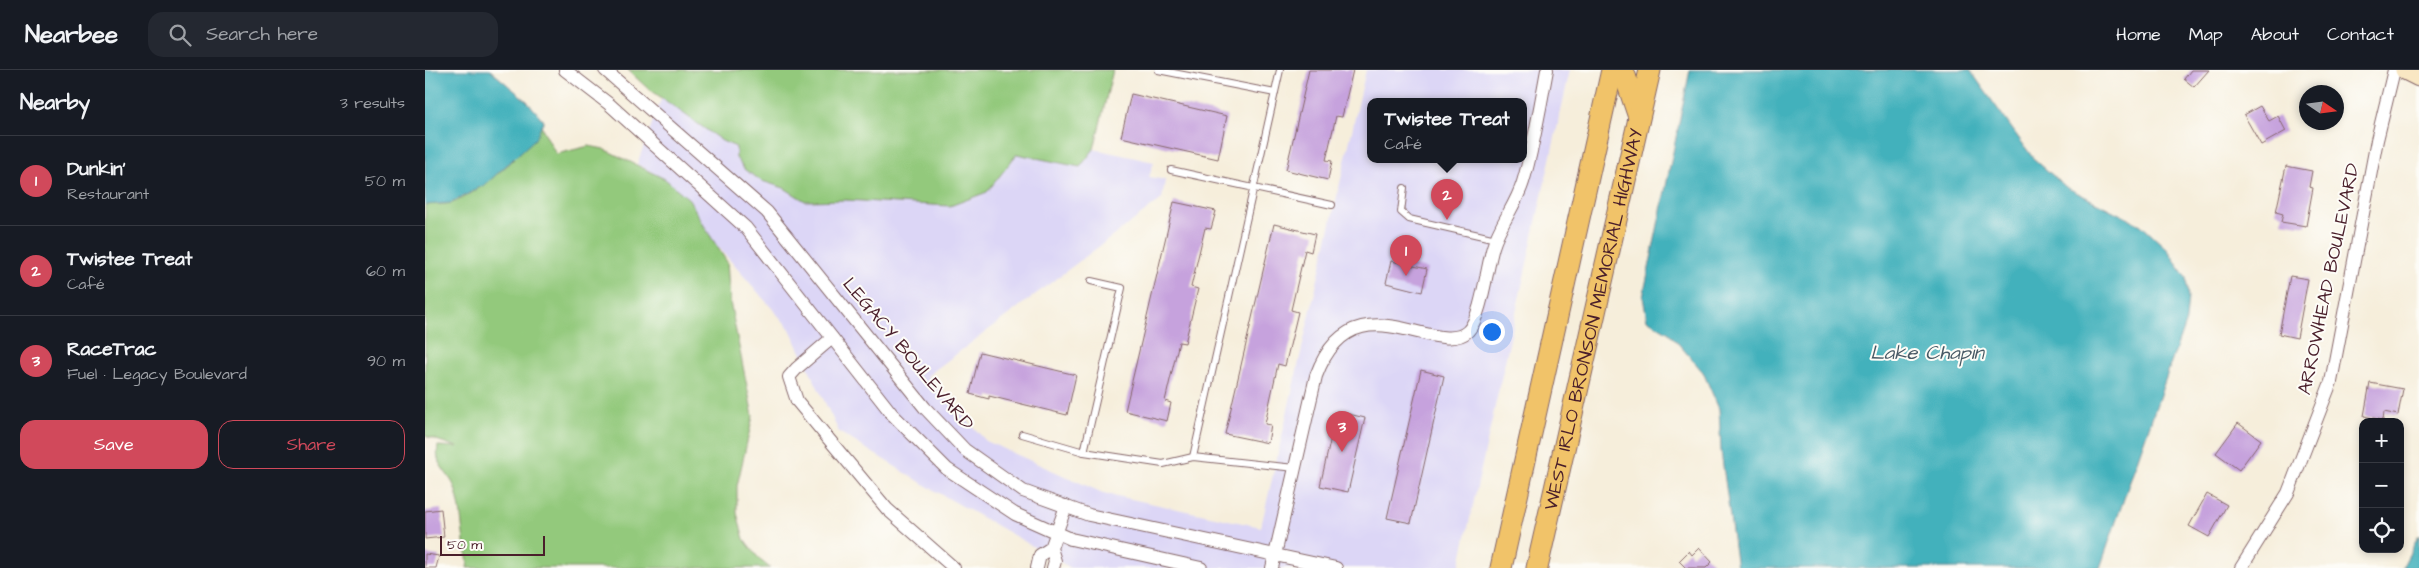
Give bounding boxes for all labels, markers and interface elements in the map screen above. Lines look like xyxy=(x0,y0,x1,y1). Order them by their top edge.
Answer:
search box xyxy=(148,12,498,57)
text: Nearbee xyxy=(25,18,118,52)
icon: search xyxy=(166,21,194,49)
text: Search here xyxy=(206,21,318,48)
text: Home xyxy=(2116,22,2161,47)
text: Map xyxy=(2189,22,2223,47)
text: About xyxy=(2251,22,2299,47)
text: Contact xyxy=(2327,22,2394,47)
north arrow xyxy=(2299,85,2344,130)
text: Nearby xyxy=(20,88,90,117)
text: 3 results xyxy=(340,92,405,114)
popup xyxy=(1367,98,1527,163)
text: Twistee Treat xyxy=(1384,106,1510,133)
street label: WEST IRLO BRONSON MEMORIAL HIGHWAY xyxy=(1537,126,1650,513)
text: Café xyxy=(1384,133,1422,155)
text: Dunkin' xyxy=(67,156,126,183)
street label: ARROWHEAD BOULEVARD xyxy=(2291,161,2367,397)
text: 1 xyxy=(35,170,37,192)
text: 50 m xyxy=(365,170,405,192)
pin: 2 xyxy=(1431,179,1463,220)
text: Restaurant xyxy=(67,183,149,205)
pin: 1 xyxy=(1390,235,1422,276)
text: Twistee Treat xyxy=(67,246,192,273)
text: 2 xyxy=(31,260,41,282)
text: 60 m xyxy=(366,260,405,282)
street label: LEGACY BOULEVARD xyxy=(836,272,980,436)
text: Café xyxy=(67,273,105,295)
your location xyxy=(1479,319,1505,345)
text: RaceTrac xyxy=(67,336,157,363)
water label: Lake Chapin xyxy=(1870,339,1986,367)
text: 3 xyxy=(32,350,40,372)
text: 90 m xyxy=(367,350,405,372)
text: Fuel · Legacy Boulevard xyxy=(67,363,247,385)
pin: 3 xyxy=(1326,411,1358,452)
map controls xyxy=(2359,418,2404,553)
button: + xyxy=(2359,418,2404,463)
button: Save xyxy=(20,420,208,469)
button: Share xyxy=(218,420,405,469)
button: − xyxy=(2359,463,2404,508)
button: locate xyxy=(2359,508,2404,553)
scale bar xyxy=(440,533,545,556)
text: 50 m xyxy=(447,535,482,555)

